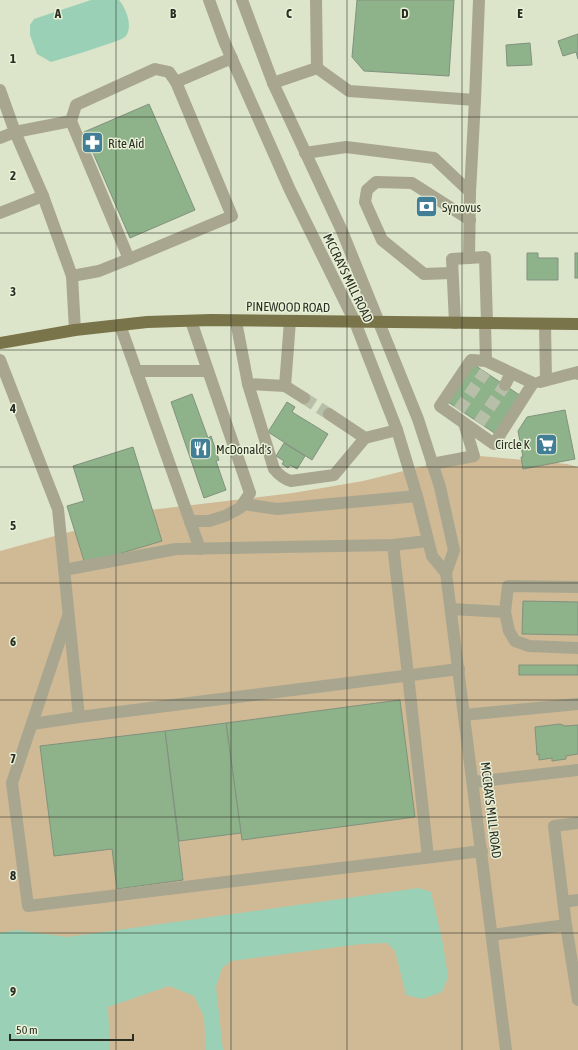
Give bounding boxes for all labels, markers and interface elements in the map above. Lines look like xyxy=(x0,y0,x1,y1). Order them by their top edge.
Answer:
text: A xyxy=(54,6,62,21)
text: B xyxy=(170,6,177,21)
text: C xyxy=(286,6,292,21)
text: D xyxy=(401,6,409,21)
text: E xyxy=(517,6,523,21)
text: 1 xyxy=(10,51,16,66)
pharmacy icon: Rite Aid xyxy=(79,130,105,156)
place label: Rite Aid xyxy=(108,136,144,151)
text: 2 xyxy=(10,168,16,183)
bank icon: Synovus xyxy=(413,194,439,220)
place label: Synovus xyxy=(442,200,482,215)
street label: MCCRAYS MILL ROAD xyxy=(320,231,376,325)
text: 3 xyxy=(10,284,16,299)
street label: PINEWOOD ROAD xyxy=(246,299,330,315)
text: 4 xyxy=(9,401,16,416)
supermarket icon: Circle K xyxy=(533,431,559,457)
restaurant icon: McDonald's xyxy=(188,436,214,462)
place label: Circle K xyxy=(495,437,531,452)
place label: McDonald's xyxy=(216,442,272,457)
text: 5 xyxy=(10,518,16,533)
text: 6 xyxy=(10,634,16,649)
text: 7 xyxy=(10,751,16,766)
street label: MCCRAYS MILL ROAD xyxy=(478,761,504,859)
text: 8 xyxy=(10,868,16,883)
text: 9 xyxy=(10,984,16,999)
scale bar xyxy=(10,1016,133,1042)
text: 50 m xyxy=(16,1023,38,1037)

